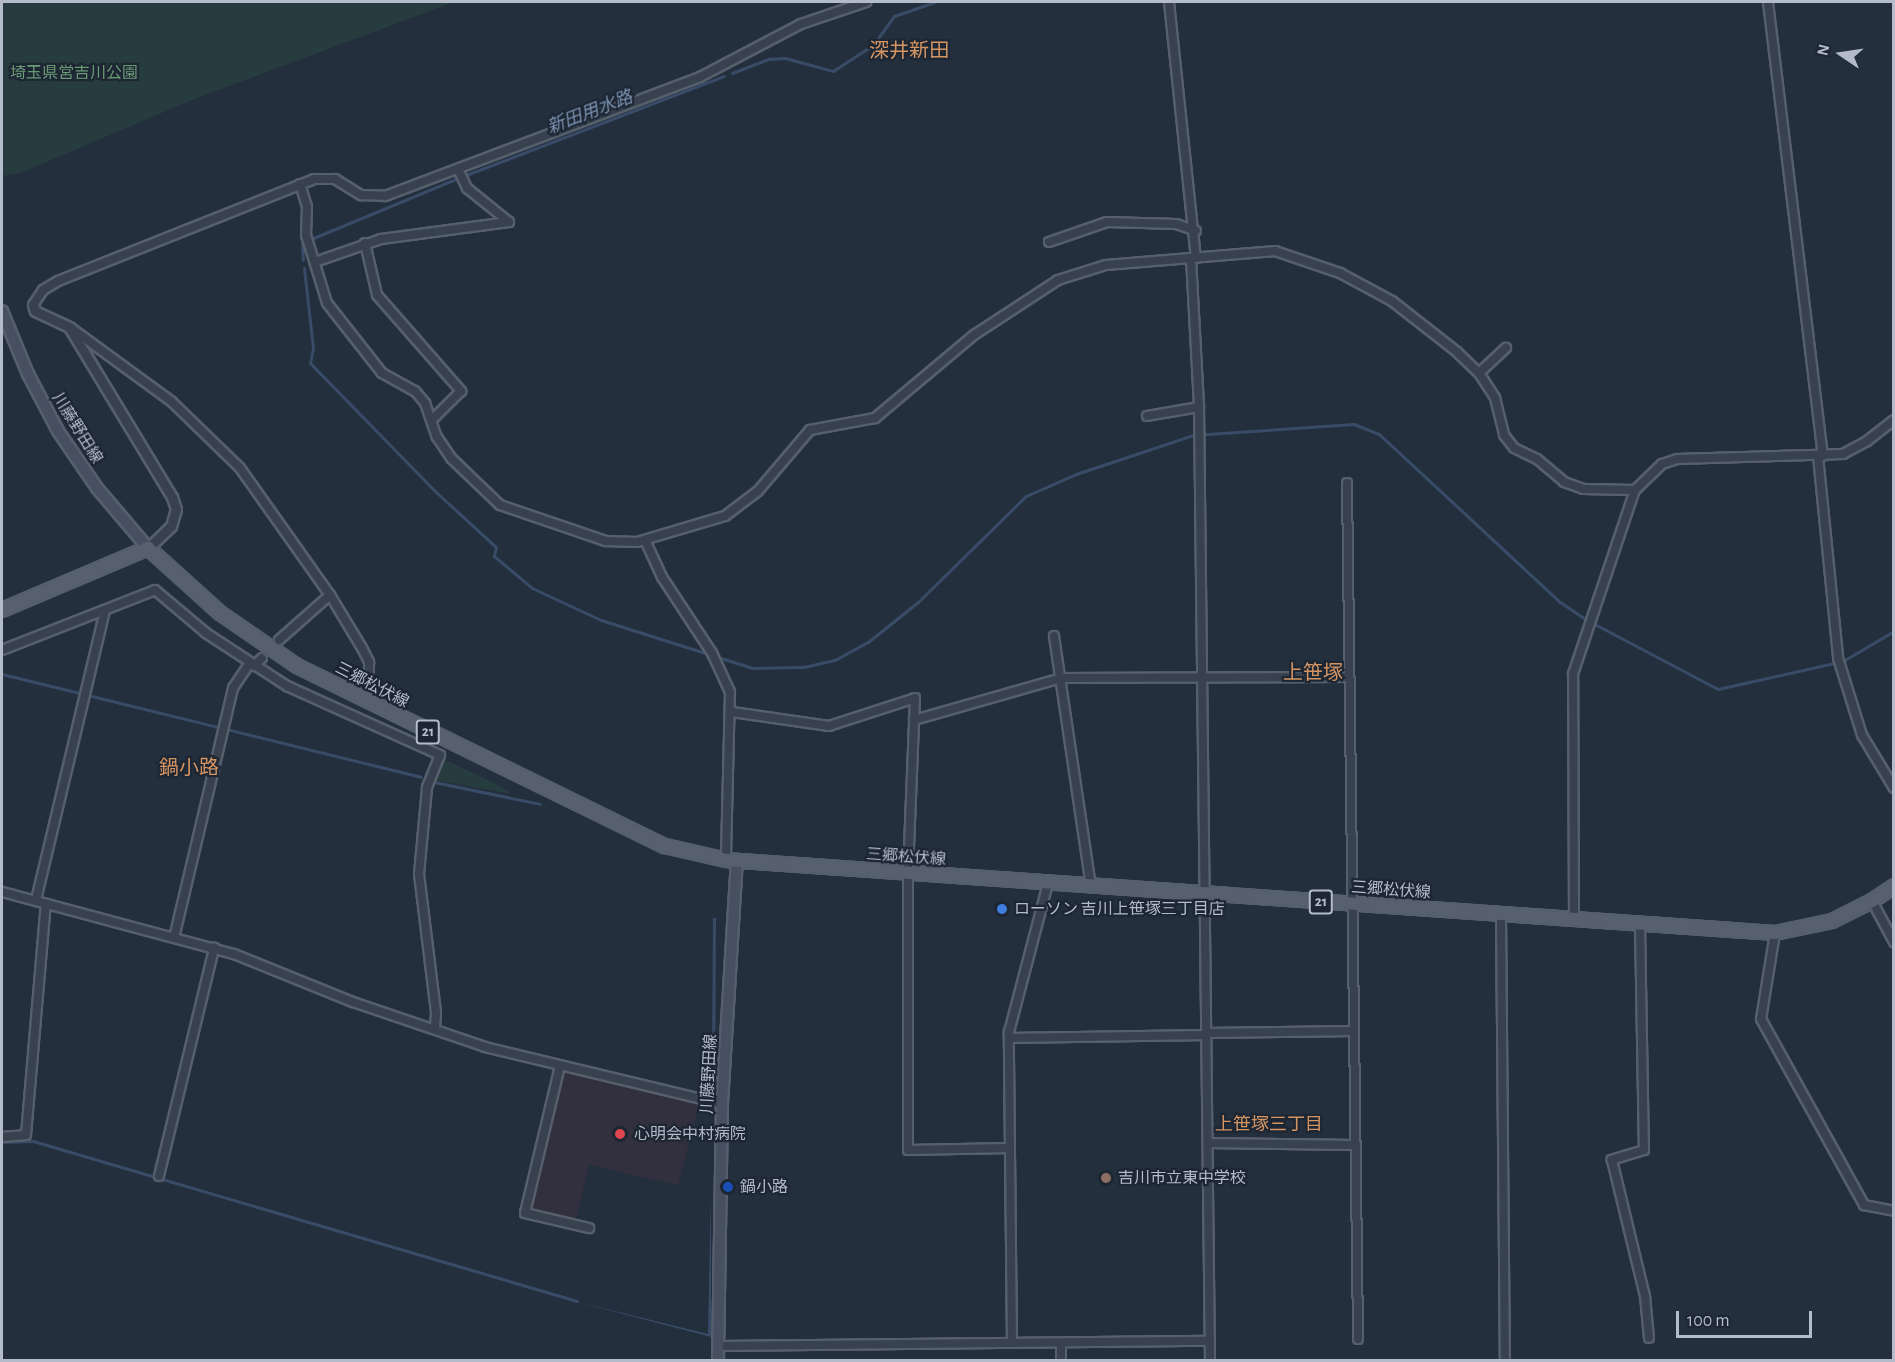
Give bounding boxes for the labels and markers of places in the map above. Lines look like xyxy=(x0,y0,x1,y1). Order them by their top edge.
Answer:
place label: ローソン 吉川上笹塚三丁目店 xyxy=(1014,899,1225,919)
marker: ローソン 吉川上笹塚三丁目店 xyxy=(995,902,1009,916)
place label: 心明会中村病院 xyxy=(634,1124,746,1144)
marker: 心明会中村病院 xyxy=(611,1125,629,1143)
place label: 吉川市立東中学校 xyxy=(1118,1168,1246,1188)
marker: 吉川市立東中学校 xyxy=(1099,1171,1113,1185)
place label: 鍋小路 xyxy=(740,1177,788,1197)
marker: 鍋小路 xyxy=(721,1180,735,1194)

